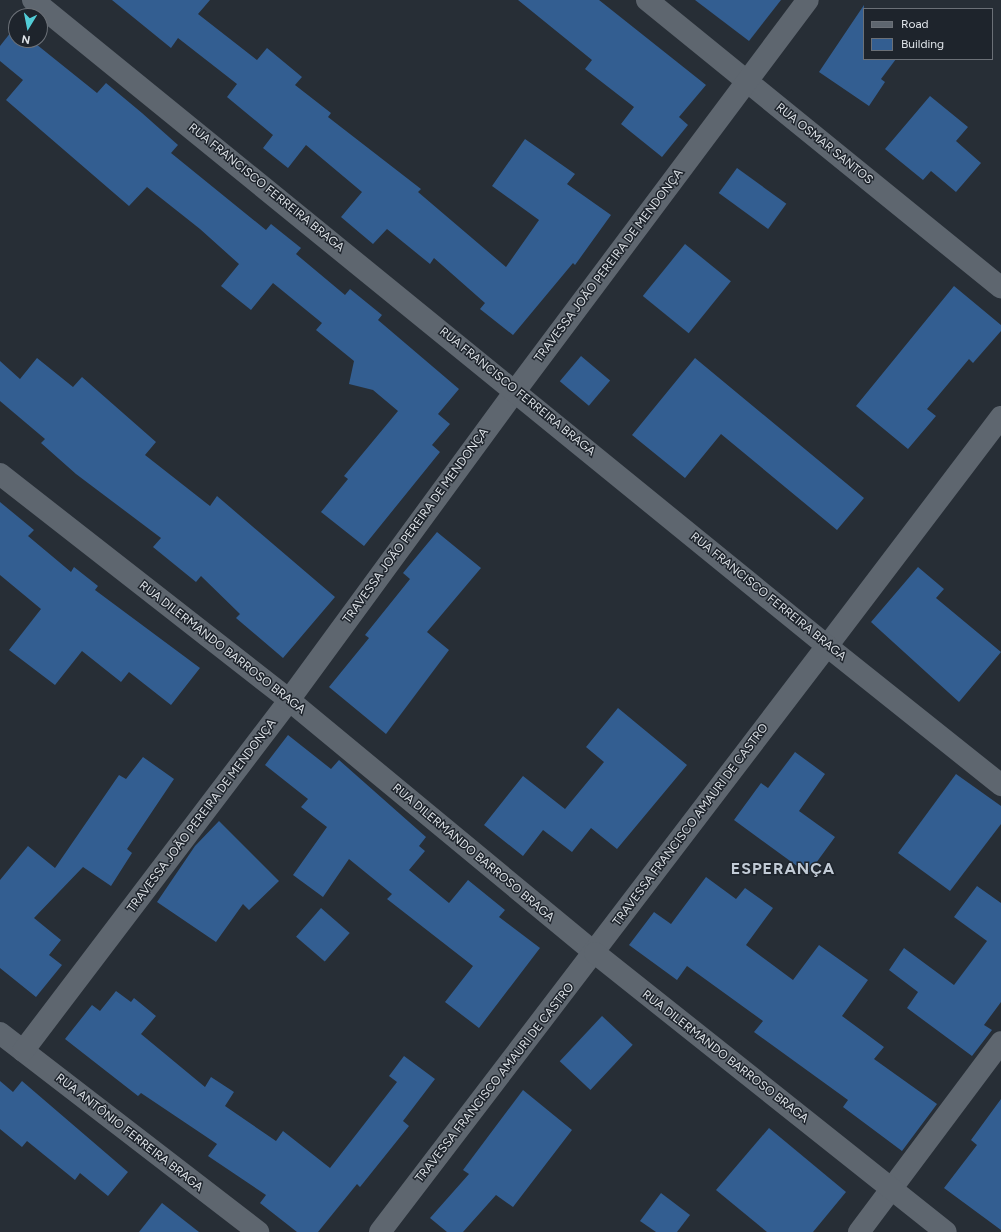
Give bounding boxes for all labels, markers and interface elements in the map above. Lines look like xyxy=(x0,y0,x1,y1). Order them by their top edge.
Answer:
north arrow xyxy=(8,8,48,48)
legend xyxy=(863,8,993,60)
text: Road xyxy=(901,17,929,31)
text: N xyxy=(21,32,31,46)
text: Building xyxy=(901,37,944,51)
street label: RUA OSMAR SANTOS xyxy=(773,100,875,188)
street label: RUA FRANCISCO FERREIRA BRAGA xyxy=(185,121,347,255)
street label: TRAVESSA JOÃO PEREIRA DE MENDONÇA xyxy=(532,167,686,365)
street label: RUA FRANCISCO FERREIRA BRAGA xyxy=(436,325,598,459)
street label: TRAVESSA JOÃO PEREIRA DE MENDONÇA xyxy=(340,426,492,626)
street label: RUA FRANCISCO FERREIRA BRAGA xyxy=(687,530,849,664)
street label: RUA DILERMANDO BARROSO BRAGA xyxy=(136,579,308,717)
street label: TRAVESSA JOÃO PEREIRA DE MENDONÇA xyxy=(125,717,279,915)
street label: TRAVESSA FRANCISCO AMAURI DE CASTRO xyxy=(610,721,772,929)
street label: RUA DILERMANDO BARROSO BRAGA xyxy=(389,781,557,925)
district label: ESPERANÇA xyxy=(731,859,835,879)
street label: TRAVESSA FRANCISCO AMAURI DE CASTRO xyxy=(413,980,577,1186)
street label: RUA DILERMANDO BARROSO BRAGA xyxy=(639,988,811,1126)
street label: RUA ANTÔNIO FERREIRA BRAGA xyxy=(53,1071,205,1195)

